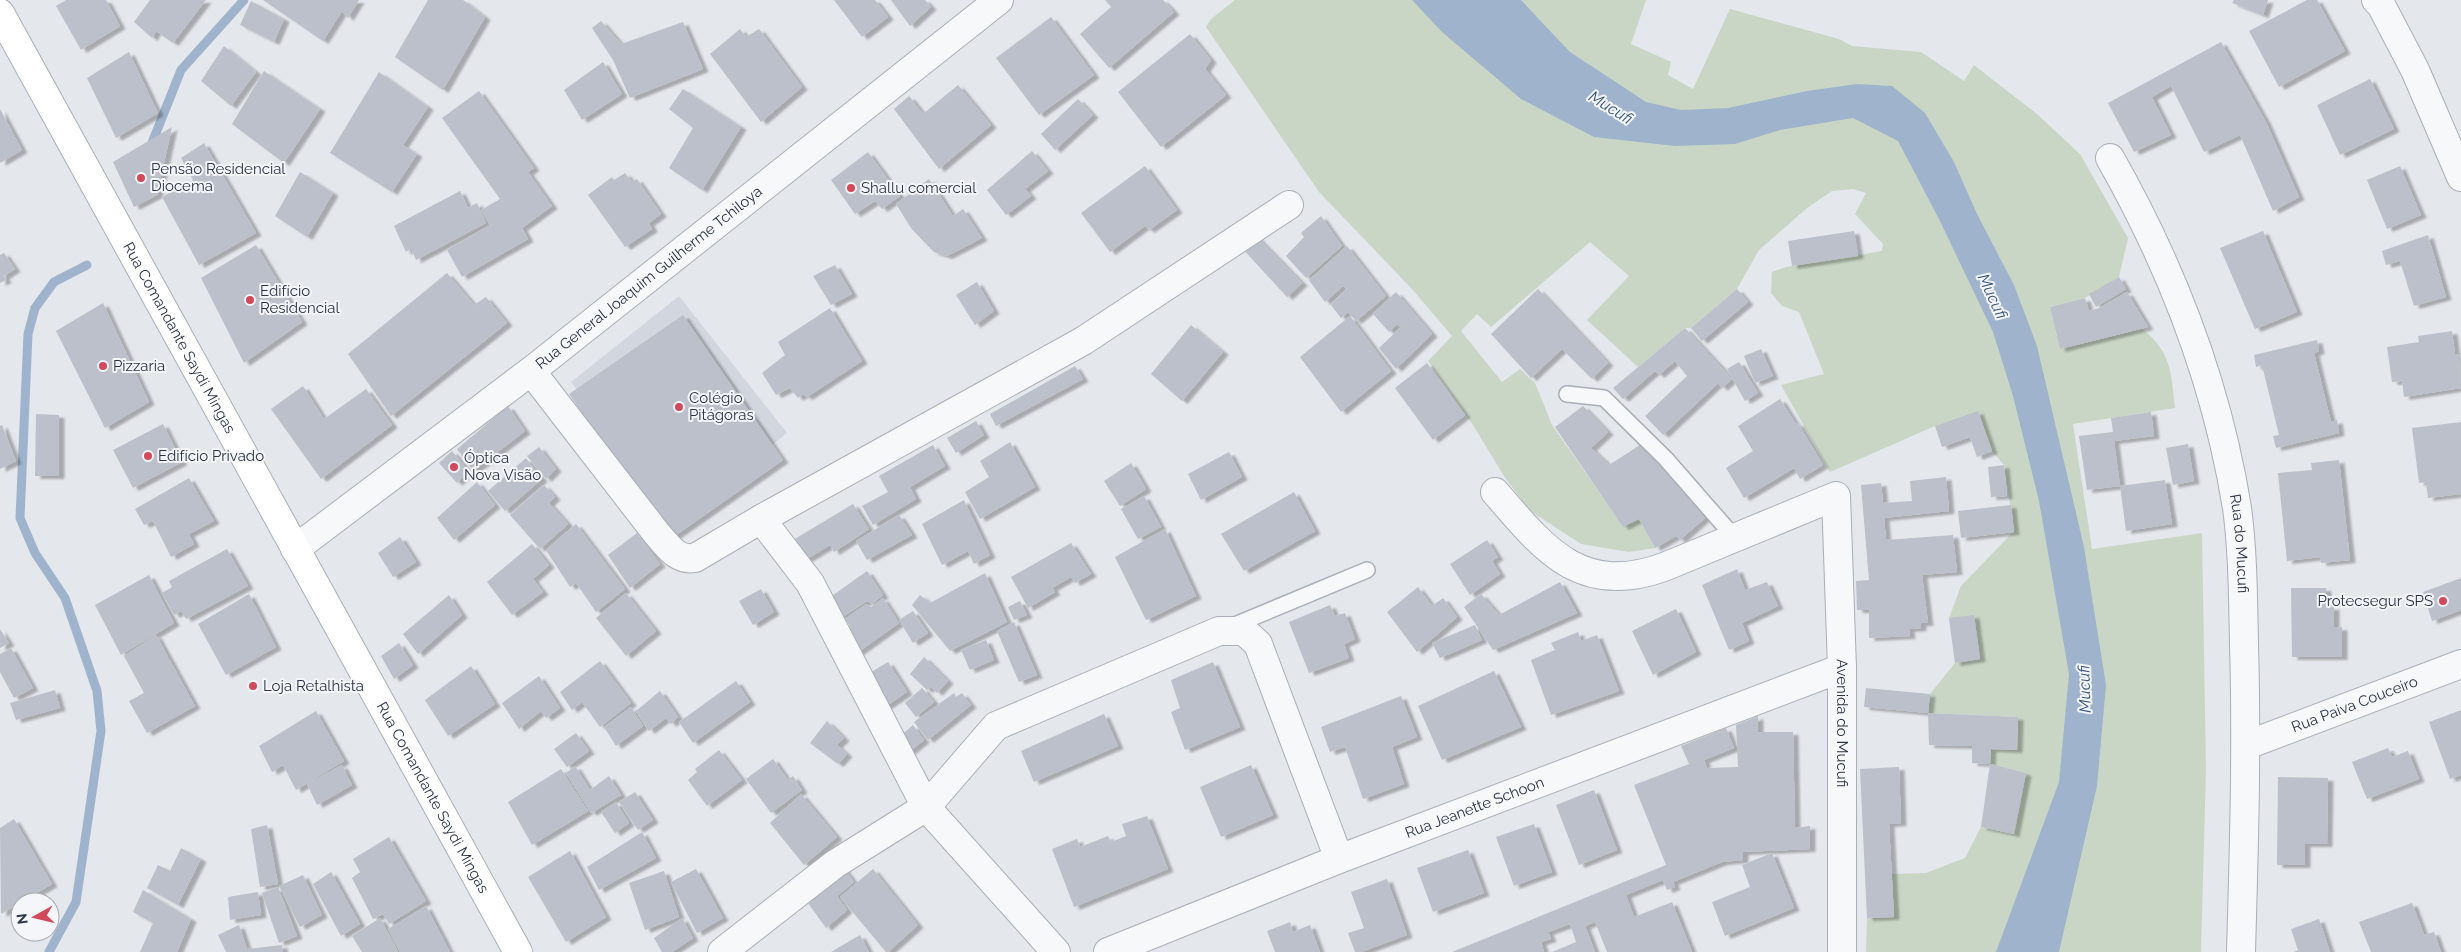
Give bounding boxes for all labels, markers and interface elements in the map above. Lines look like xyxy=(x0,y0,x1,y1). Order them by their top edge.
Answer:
water label: Mucufi xyxy=(1585,87,1636,128)
place label: Pensão Residencial Diocema xyxy=(151,160,286,195)
marker: Pensão Residencial Diocema xyxy=(135,172,147,184)
place label: Shallu comercial xyxy=(861,179,977,197)
street label: Rua General Joaquim Guilherme Tchiloya xyxy=(532,182,766,373)
marker: Shallu comercial xyxy=(845,182,857,194)
street label: Rua Comandante Saydi Mingas xyxy=(119,239,239,437)
water label: Mucufi xyxy=(1974,271,2011,322)
place label: Edifício Residencial xyxy=(260,282,340,317)
marker: Edifício Residencial xyxy=(244,294,256,306)
place label: Pizzaria xyxy=(113,357,165,375)
marker: Pizzaria xyxy=(97,360,109,372)
place label: Colégio Pitágoras xyxy=(689,389,754,424)
marker: Colégio Pitágoras xyxy=(673,401,685,413)
place label: Edifício Privado xyxy=(158,447,264,465)
place label: Óptica Nova Visão xyxy=(464,449,541,484)
marker: Edifício Privado xyxy=(142,450,154,462)
marker: Óptica Nova Visão xyxy=(448,461,460,473)
street label: Rua do Mucufi xyxy=(2226,493,2252,594)
place label: Protecsegur SPS xyxy=(2317,592,2433,610)
marker: Protecsegur SPS xyxy=(2437,595,2449,607)
street label: Avenida do Mucufi xyxy=(1833,658,1851,787)
water label: Mucufi xyxy=(2074,665,2095,713)
street label: Rua Paiva Couceiro xyxy=(2289,672,2420,736)
place label: Loja Retalhista xyxy=(263,677,364,695)
marker: Loja Retalhista xyxy=(247,680,259,692)
street label: Rua Comandante Saydi Mingas xyxy=(373,699,493,896)
street label: Rua Jeanette Schoon xyxy=(1403,773,1547,842)
north arrow xyxy=(10,892,60,942)
text: N xyxy=(13,912,31,925)

